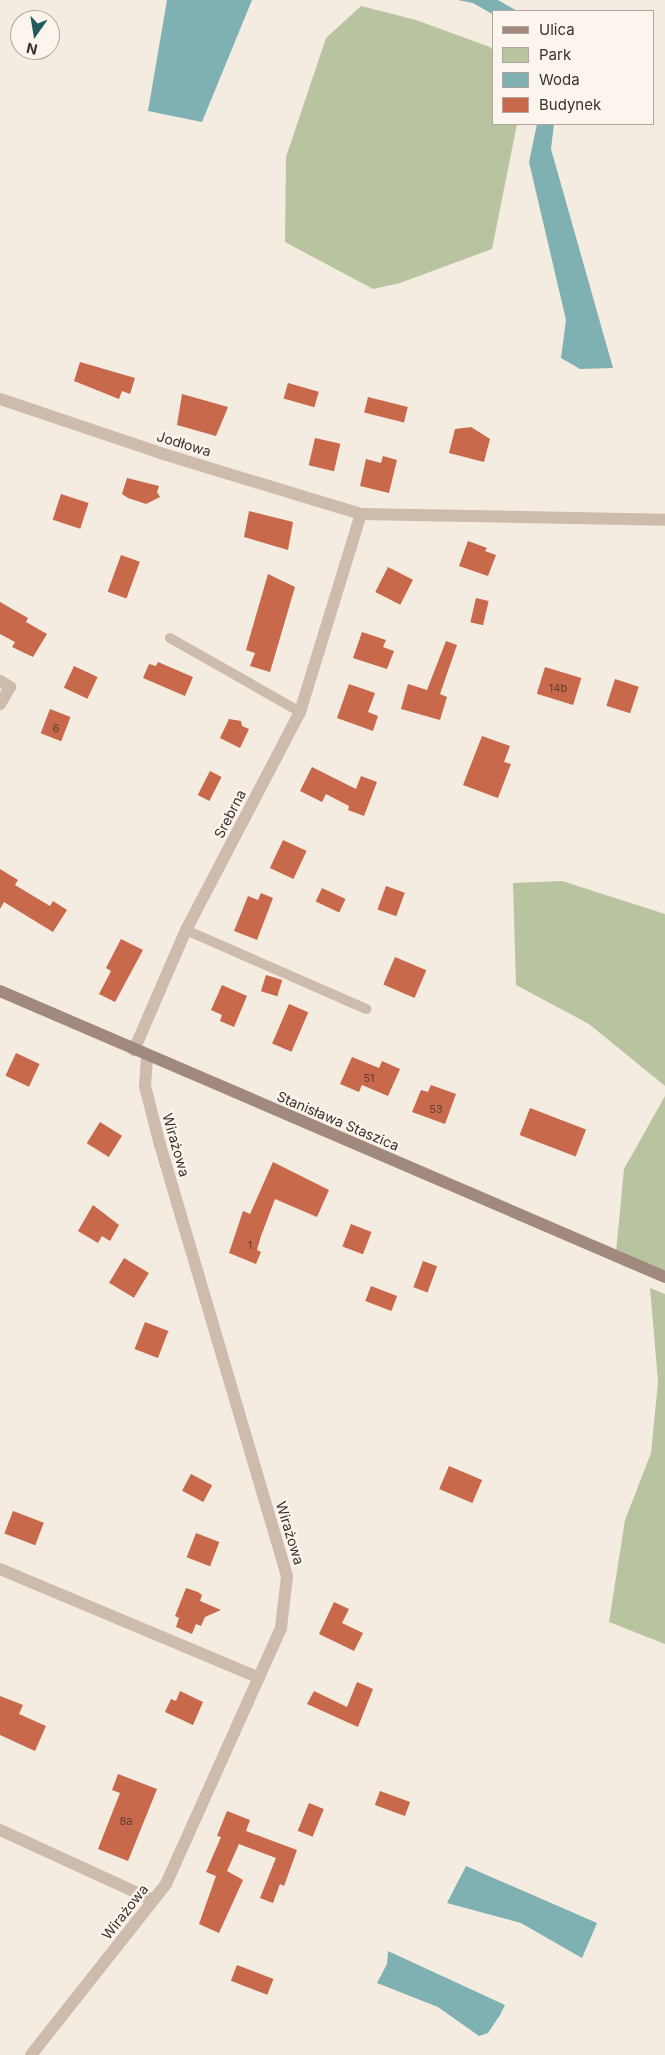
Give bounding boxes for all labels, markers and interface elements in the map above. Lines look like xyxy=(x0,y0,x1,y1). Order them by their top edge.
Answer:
north arrow xyxy=(10,10,60,60)
legend xyxy=(492,10,655,125)
text: Ulica xyxy=(539,20,575,39)
text: N xyxy=(25,40,39,59)
text: Park xyxy=(539,45,571,64)
text: Woda xyxy=(539,70,580,89)
text: Budynek xyxy=(539,95,601,114)
street label: Jodłowa xyxy=(155,428,213,460)
house number: 14b xyxy=(549,681,567,695)
house number: 6 xyxy=(53,721,59,735)
street label: Srebrna xyxy=(211,787,249,841)
house number: 51 xyxy=(363,1071,375,1085)
street label: Stanisława Staszica xyxy=(274,1088,402,1154)
house number: 53 xyxy=(429,1102,443,1116)
street label: Wirażowa xyxy=(159,1111,193,1179)
house number: 1 xyxy=(248,1238,252,1252)
street label: Wirażowa xyxy=(272,1499,308,1567)
house number: 8a xyxy=(120,1814,132,1828)
street label: Wirażowa xyxy=(98,1881,152,1943)

